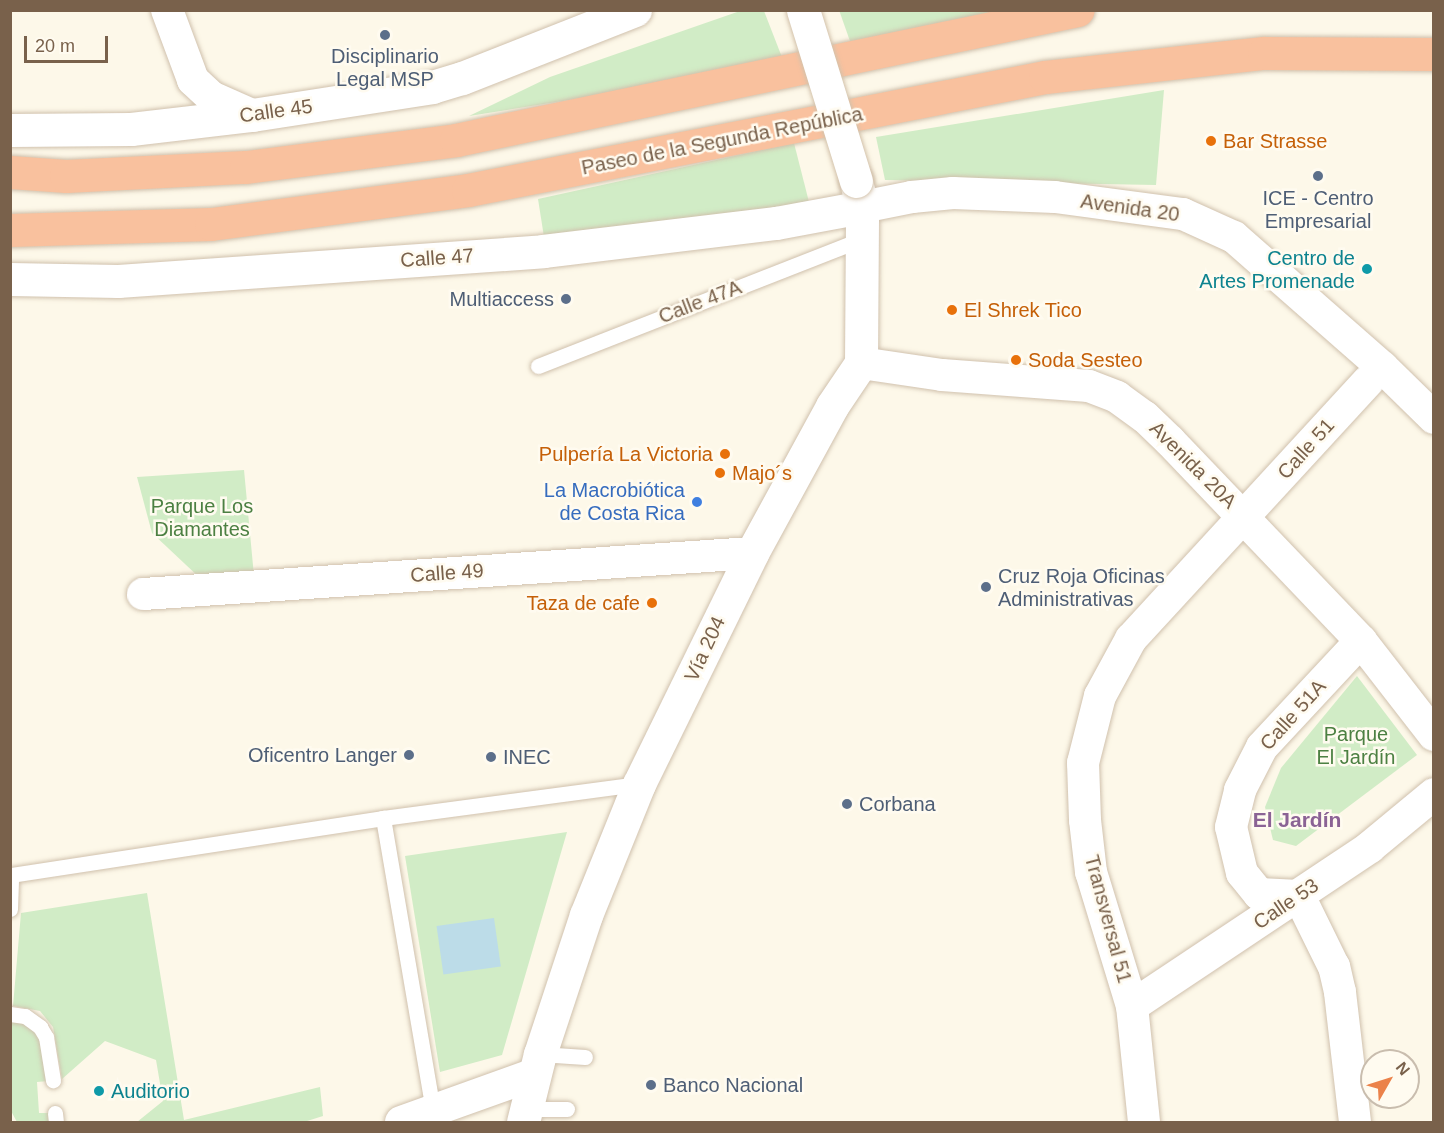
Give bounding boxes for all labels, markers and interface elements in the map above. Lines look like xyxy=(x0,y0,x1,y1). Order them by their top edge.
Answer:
scale bar xyxy=(27,24,111,62)
marker: Disciplinario Legal MSP xyxy=(378,28,392,42)
text: 20 m xyxy=(35,36,75,56)
place label: Disciplinario Legal MSP xyxy=(331,44,439,91)
street label: Calle 45 xyxy=(238,94,314,128)
street label: Paseo de la Segunda República xyxy=(579,102,865,180)
place label: Bar Strasse xyxy=(1223,129,1327,153)
marker: Bar Strasse xyxy=(1204,134,1218,148)
marker: ICE - Centro Empresarial xyxy=(1311,169,1325,183)
place label: ICE - Centro Empresarial xyxy=(1262,186,1374,233)
street label: Avenida 20 xyxy=(1079,189,1181,227)
street label: Calle 47 xyxy=(400,243,474,273)
place label: Centro de Artes Promenade xyxy=(1199,246,1355,293)
marker: Centro de Artes Promenade xyxy=(1360,262,1374,276)
street label: Calle 47A xyxy=(655,275,745,329)
place label: Multiaccess xyxy=(450,287,554,311)
marker: Multiaccess xyxy=(559,292,573,306)
place label: El Shrek Tico xyxy=(964,298,1082,322)
marker: El Shrek Tico xyxy=(945,303,959,317)
place label: Soda Sesteo xyxy=(1028,348,1143,372)
marker: Soda Sesteo xyxy=(1009,353,1023,367)
street label: Calle 51 xyxy=(1273,414,1339,484)
street label: Avenida 20A xyxy=(1145,417,1241,513)
place label: Pulpería La Victoria xyxy=(539,442,713,466)
marker: Pulpería La Victoria xyxy=(718,447,732,461)
place label: Majo´s xyxy=(732,461,792,485)
marker: Majo´s xyxy=(713,466,727,480)
place label: La Macrobiótica de Costa Rica xyxy=(544,478,685,525)
park label: Parque Los Diamantes xyxy=(151,494,253,541)
marker: La Macrobiótica de Costa Rica xyxy=(690,495,704,509)
street label: Calle 49 xyxy=(410,558,484,588)
place label: Cruz Roja Oficinas Administrativas xyxy=(998,564,1165,611)
marker: Cruz Roja Oficinas Administrativas xyxy=(979,580,993,594)
place label: Taza de cafe xyxy=(527,591,640,615)
marker: Taza de cafe xyxy=(645,596,659,610)
street label: Vía 204 xyxy=(680,613,730,685)
street label: Calle 51A xyxy=(1255,675,1331,755)
park label: Parque El Jardín xyxy=(1317,723,1395,770)
place label: Oficentro Langer xyxy=(248,743,397,767)
place label: INEC xyxy=(503,745,551,769)
marker: Oficentro Langer xyxy=(402,748,416,762)
marker: INEC xyxy=(484,750,498,764)
place label: Corbana xyxy=(859,792,936,816)
marker: Corbana xyxy=(840,797,854,811)
district label: El Jardín xyxy=(1253,807,1341,833)
street label: Transversal 51 xyxy=(1079,852,1137,986)
street label: Calle 53 xyxy=(1249,874,1323,934)
north arrow xyxy=(1360,1049,1420,1109)
text: N xyxy=(1393,1059,1413,1078)
place label: Banco Nacional xyxy=(663,1073,803,1097)
marker: Banco Nacional xyxy=(644,1078,658,1092)
place label: Auditorio xyxy=(111,1079,190,1103)
marker: Auditorio xyxy=(92,1084,106,1098)

